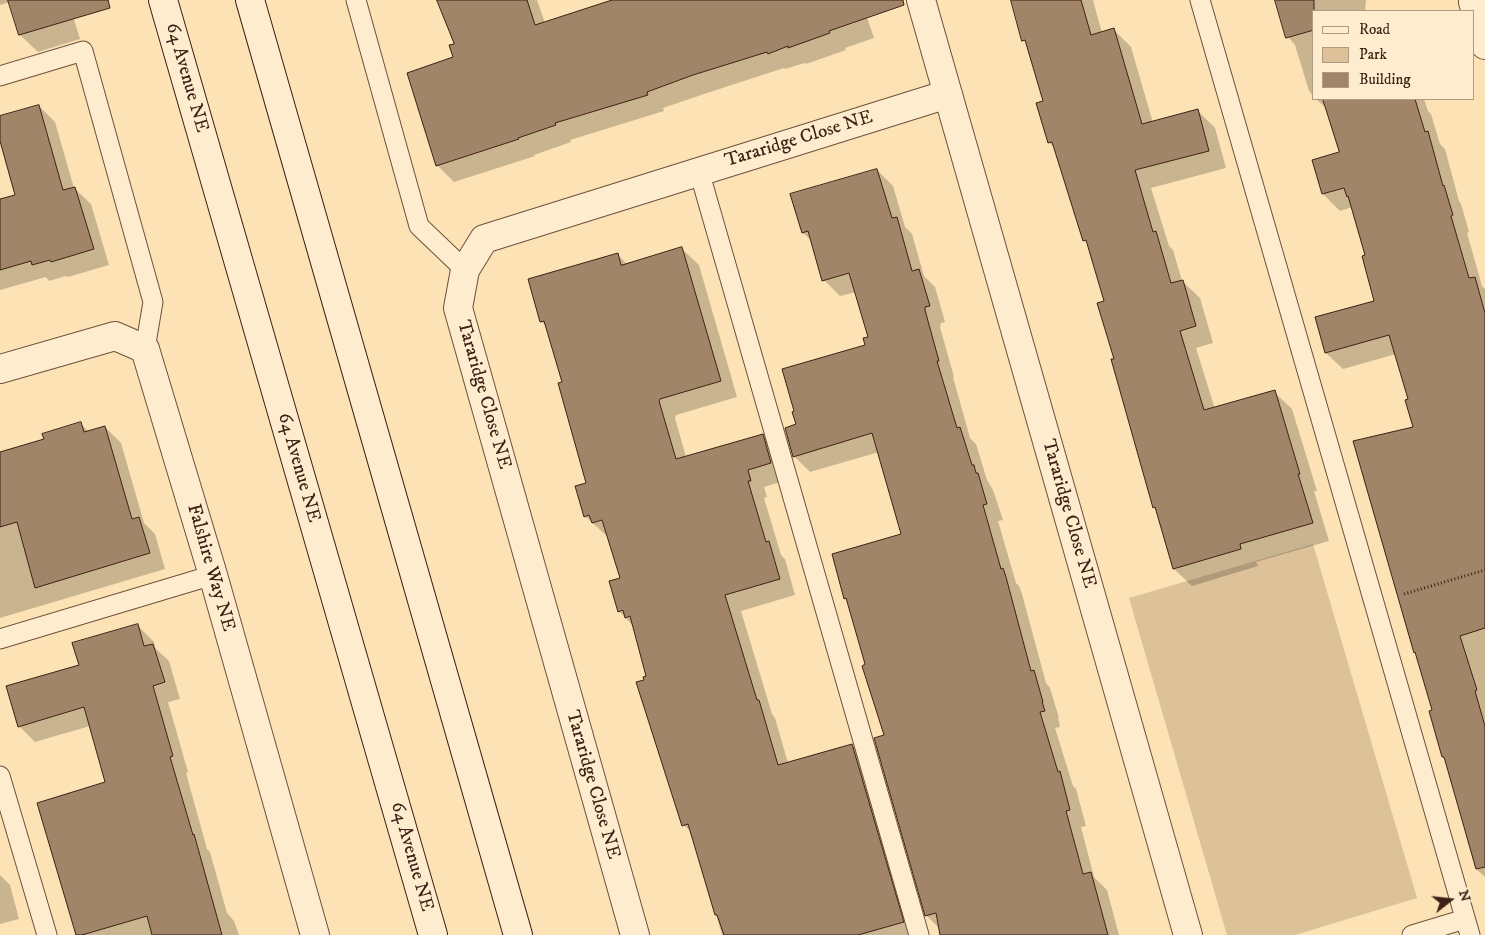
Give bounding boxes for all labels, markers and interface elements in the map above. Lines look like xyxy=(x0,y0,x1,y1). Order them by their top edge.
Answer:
legend xyxy=(1312,10,1475,100)
text: Road xyxy=(1359,20,1390,39)
street label: 64 Avenue NE xyxy=(159,21,213,135)
text: Park xyxy=(1359,45,1387,64)
text: Building xyxy=(1359,70,1411,89)
street label: Tararidge Close NE xyxy=(722,107,876,173)
street label: Tararidge Close NE xyxy=(451,318,515,472)
street label: 64 Avenue NE xyxy=(271,411,325,525)
street label: Tararidge Close NE xyxy=(1036,437,1100,591)
street label: Falshire Way NE xyxy=(181,502,239,634)
street label: Tararidge Close NE xyxy=(560,708,624,862)
street label: 64 Avenue NE xyxy=(384,800,438,914)
north arrow xyxy=(1425,875,1475,925)
text: N xyxy=(1454,888,1475,904)

